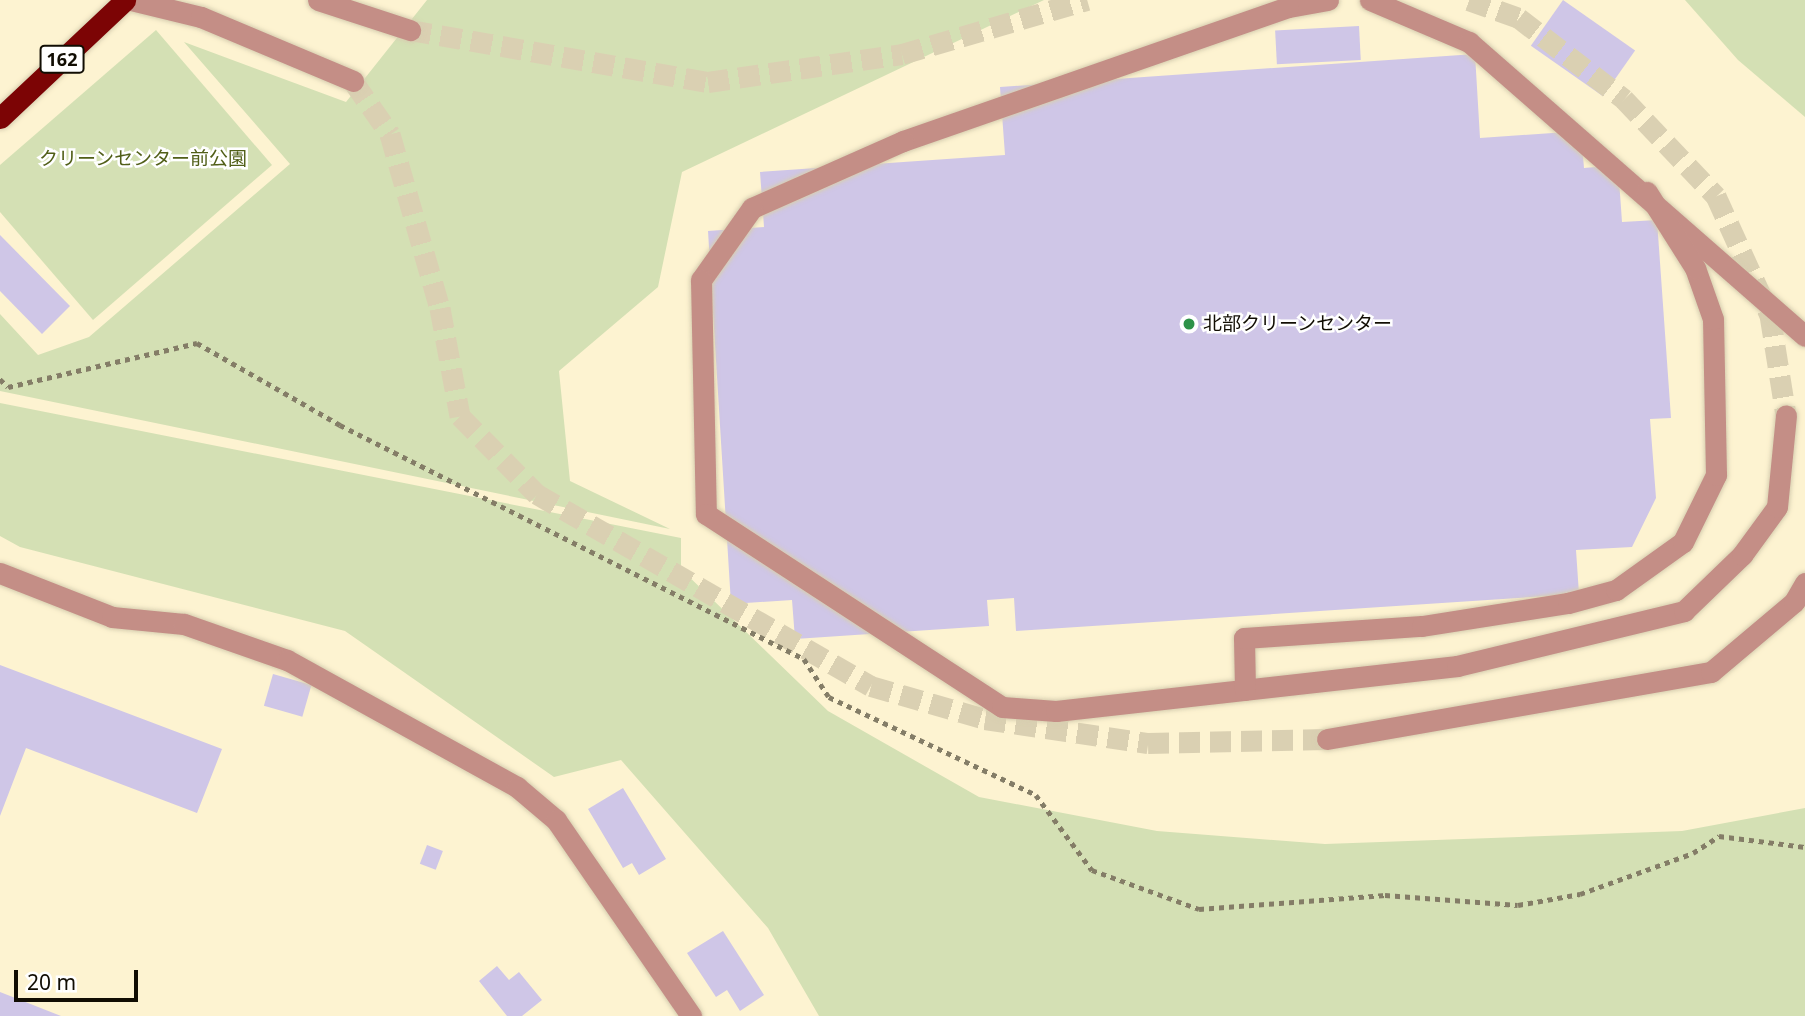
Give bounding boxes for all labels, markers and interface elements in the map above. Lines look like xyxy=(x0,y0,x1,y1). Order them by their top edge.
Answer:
road number: 162 xyxy=(39,44,85,74)
park label: クリーンセンター前公園 xyxy=(39,148,247,170)
place label: 北部クリーンセンター xyxy=(1203,313,1393,335)
marker: 北部クリーンセンター xyxy=(1181,316,1197,332)
scale bar xyxy=(18,956,142,1000)
text: 20 m xyxy=(27,968,76,996)

